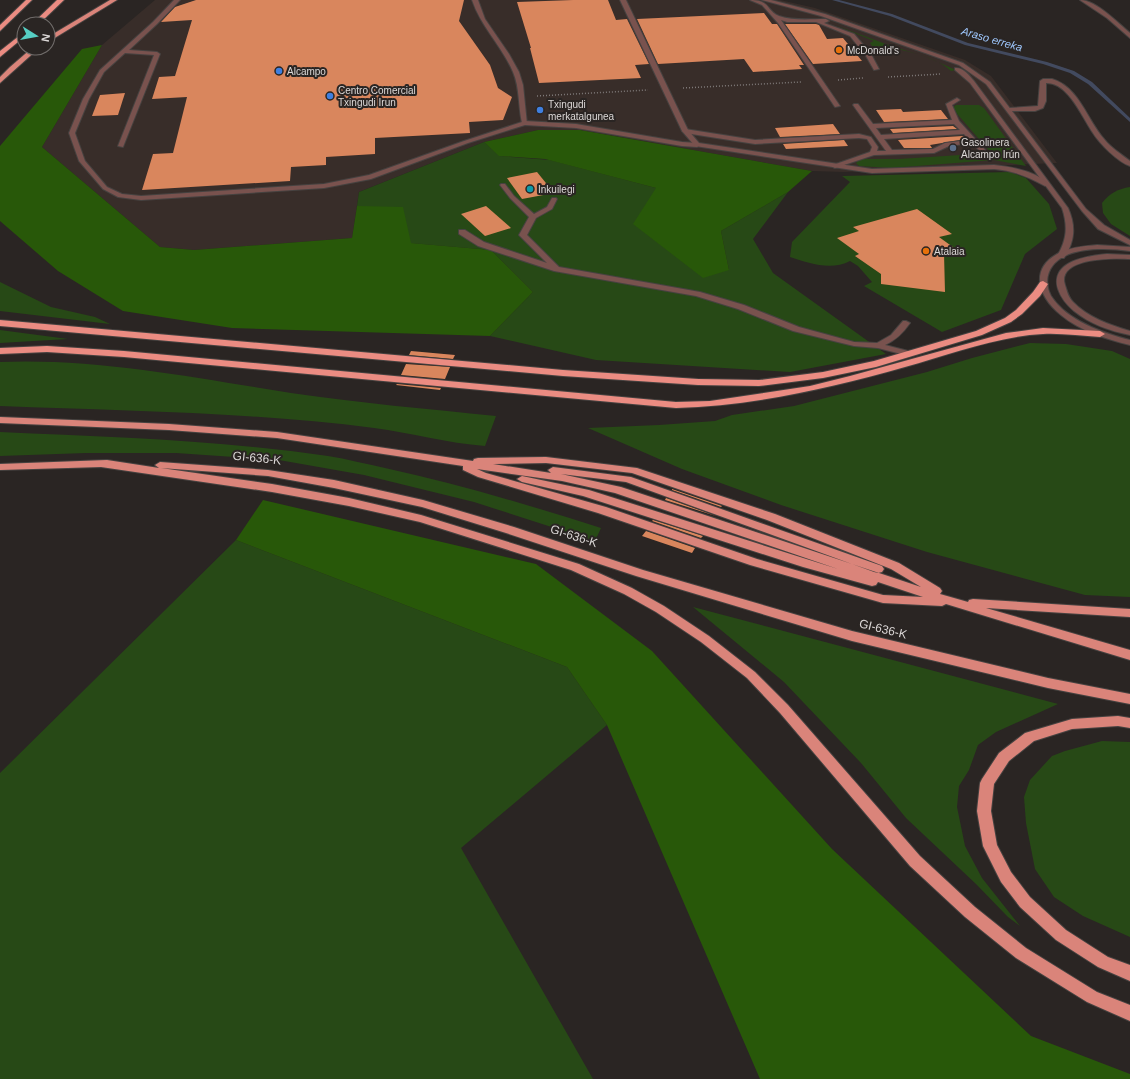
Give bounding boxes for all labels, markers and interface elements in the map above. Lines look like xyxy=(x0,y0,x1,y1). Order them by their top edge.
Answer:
north arrow xyxy=(16,16,56,56)
water label: Araso erreka xyxy=(959,24,1024,53)
text: N xyxy=(39,33,52,43)
marker: McDonald's xyxy=(834,45,844,55)
place label: McDonald's xyxy=(847,45,899,56)
marker: Alcampo xyxy=(274,66,284,76)
place label: Alcampo xyxy=(287,66,326,77)
place label: Centro Comercial Txingudi Irun xyxy=(338,85,416,108)
marker: Centro Comercial Txingudi Irun xyxy=(325,91,335,101)
place label: Txingudi merkatalgunea xyxy=(548,99,615,122)
marker: Txingudi merkatalgunea xyxy=(535,105,545,115)
place label: Gasolinera Alcampo Irún xyxy=(961,137,1020,160)
marker: Gasolinera Alcampo Irún xyxy=(948,143,958,153)
marker: Inkuilegi xyxy=(525,184,535,194)
place label: Inkuilegi xyxy=(538,184,575,195)
marker: Atalaia xyxy=(921,246,931,256)
place label: Atalaia xyxy=(934,246,965,257)
street label: GI-636-K xyxy=(232,448,282,468)
street label: GI-636-K xyxy=(549,522,599,550)
street label: GI-636-K xyxy=(858,616,908,642)

